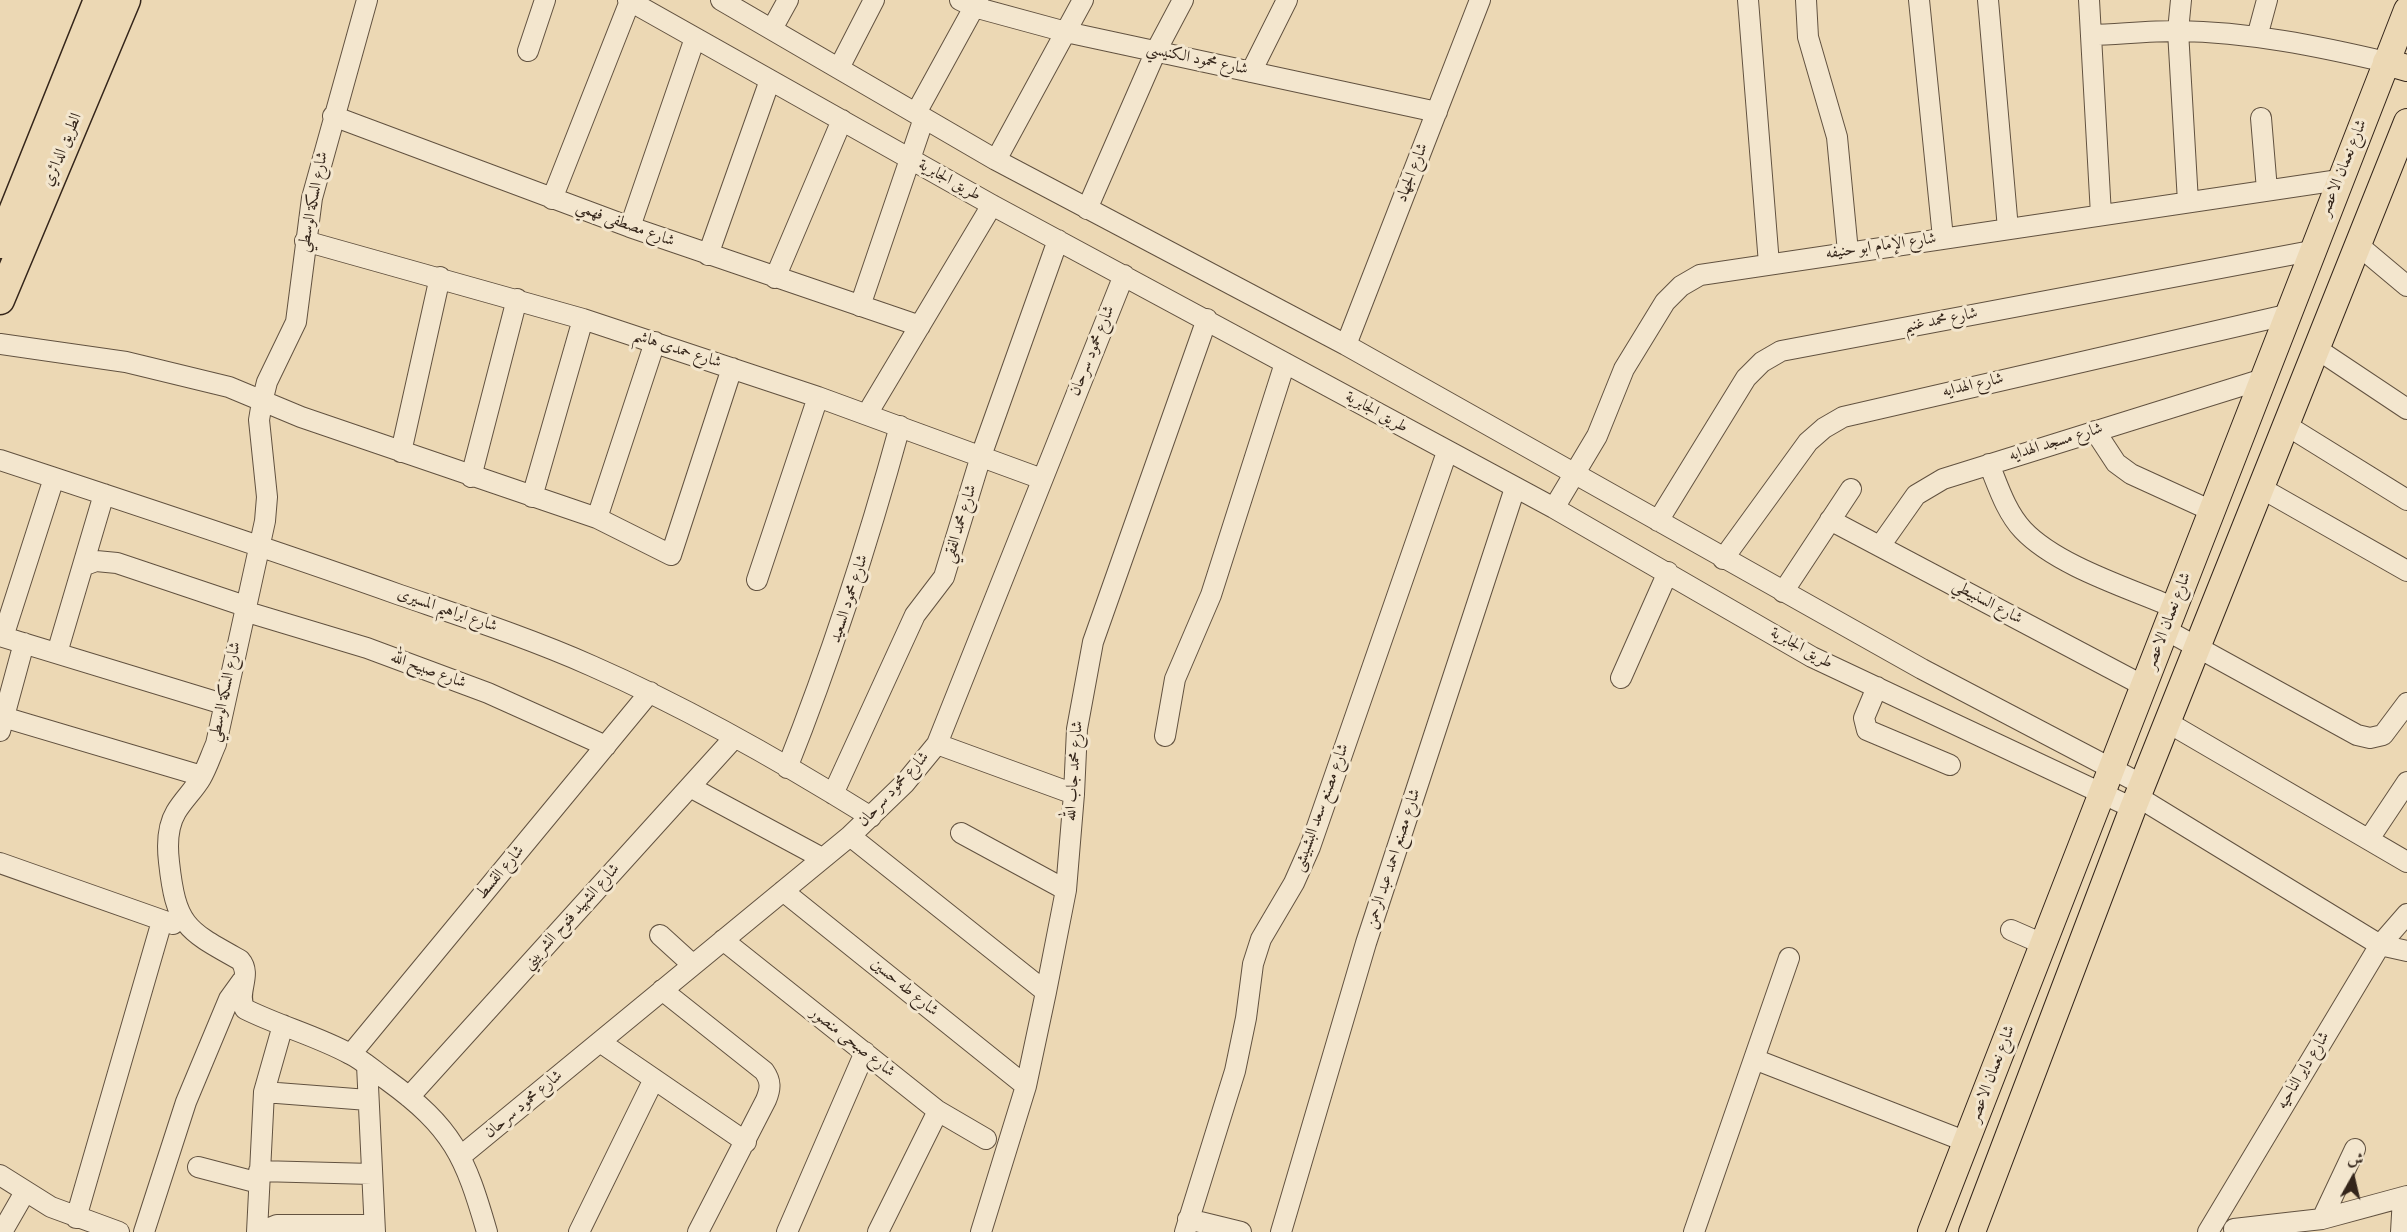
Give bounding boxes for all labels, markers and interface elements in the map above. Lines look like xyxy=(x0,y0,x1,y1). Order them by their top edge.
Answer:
street label: شارع محمود الكنيسي xyxy=(1144,40,1250,80)
street label: الطريق الدائري xyxy=(39,111,87,189)
street label: شارع نعمان الاعصر xyxy=(2316,117,2372,219)
street label: شارع الجهاد xyxy=(1393,141,1433,205)
street label: شارع السكة الوسطي xyxy=(295,150,333,254)
street label: طريق الجابرية xyxy=(914,156,984,206)
street label: شارع مصطفى فهمي xyxy=(573,198,677,252)
street label: شارع الإمام ابو حنيفه xyxy=(1824,230,1938,264)
street label: شارع محمود سرحان xyxy=(1066,303,1120,399)
street label: شارع محمد غنيم xyxy=(1903,304,1979,338)
street label: شارع حمدى هاشم xyxy=(630,327,724,373)
street label: شارع الهدايه xyxy=(1940,370,2006,402)
street label: طريق الجابرية xyxy=(1341,388,1411,438)
street label: شارع مسجد الهدايه xyxy=(2007,420,2105,466)
street label: شارع محمد الفقي xyxy=(940,483,982,565)
street label: شارع محمود السعيد xyxy=(827,552,873,646)
street label: شارع نعمان الاعصر xyxy=(2142,570,2196,672)
street label: شارع السنبيطي xyxy=(1949,577,2025,629)
street label: شارع ابراهيم المسيرى xyxy=(394,585,500,637)
street label: طريق الجابرية xyxy=(1766,624,1836,674)
street label: شارع السكة الوسطي xyxy=(206,640,246,744)
street label: شارع صبيح الله xyxy=(387,648,469,694)
street label: شارع محمد جاب الله xyxy=(1062,720,1088,822)
street label: شارع مصنع سعد البشبيشى xyxy=(1290,741,1354,875)
street label: شارع محمود سرحان xyxy=(854,748,934,832)
street label: شارع مصنع احمد عبد الرحمن xyxy=(1362,787,1426,931)
street label: شارع القسط xyxy=(473,842,529,904)
street label: شارع الشهيد فتوح الشربيني xyxy=(519,860,625,974)
street label: شارع طه حسين xyxy=(866,955,942,1021)
street label: شارع صبحى منصور xyxy=(806,1004,898,1082)
street label: شارع نعمان الاعصر xyxy=(1966,1023,2020,1125)
street label: شارع داير الناحيه xyxy=(2273,1029,2335,1113)
street label: شارع محمود سرحان xyxy=(481,1067,567,1143)
north arrow xyxy=(2323,1148,2383,1208)
text: ش xyxy=(2346,1149,2365,1171)

